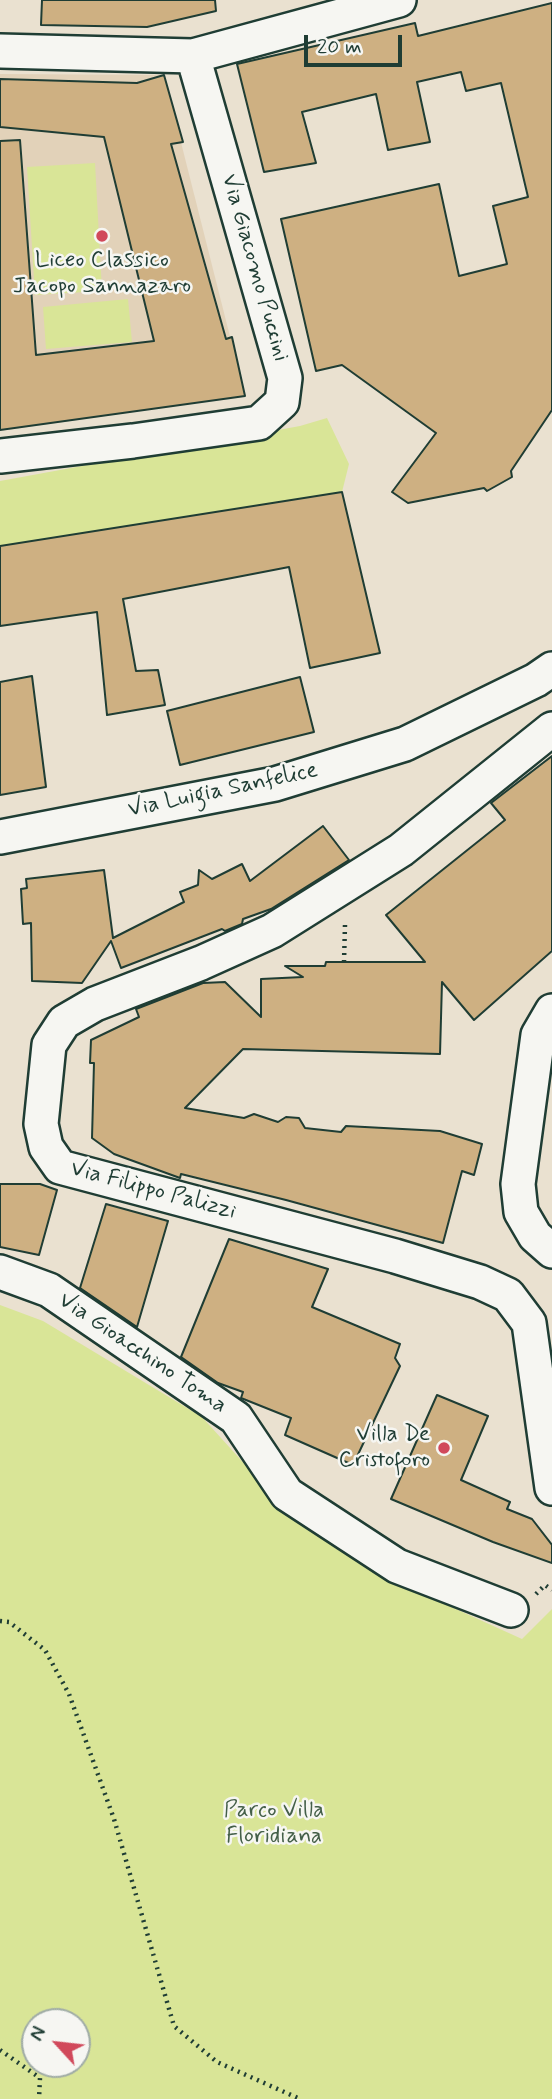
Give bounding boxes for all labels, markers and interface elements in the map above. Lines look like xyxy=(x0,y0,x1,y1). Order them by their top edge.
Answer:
scale bar xyxy=(307,21,405,65)
text: 20 m xyxy=(317,33,362,61)
street label: Via Giacomo Puccini xyxy=(214,171,294,365)
marker: Liceo Classico Jacopo Sannazaro xyxy=(94,228,110,244)
place label: Liceo Classico Jacopo Sannazaro xyxy=(13,247,191,301)
street label: Via Luigia Sanfelice xyxy=(126,757,320,825)
street label: Via Filippo Palizzi xyxy=(67,1156,239,1226)
street label: Via Gioacchino Toma xyxy=(53,1287,231,1421)
place label: Villa De Cristoforo xyxy=(339,1421,430,1475)
marker: Villa De Cristoforo xyxy=(436,1440,452,1456)
park label: Parco Villa Floridiana xyxy=(224,1797,324,1851)
north arrow xyxy=(21,2008,91,2078)
text: N xyxy=(25,2023,53,2045)

